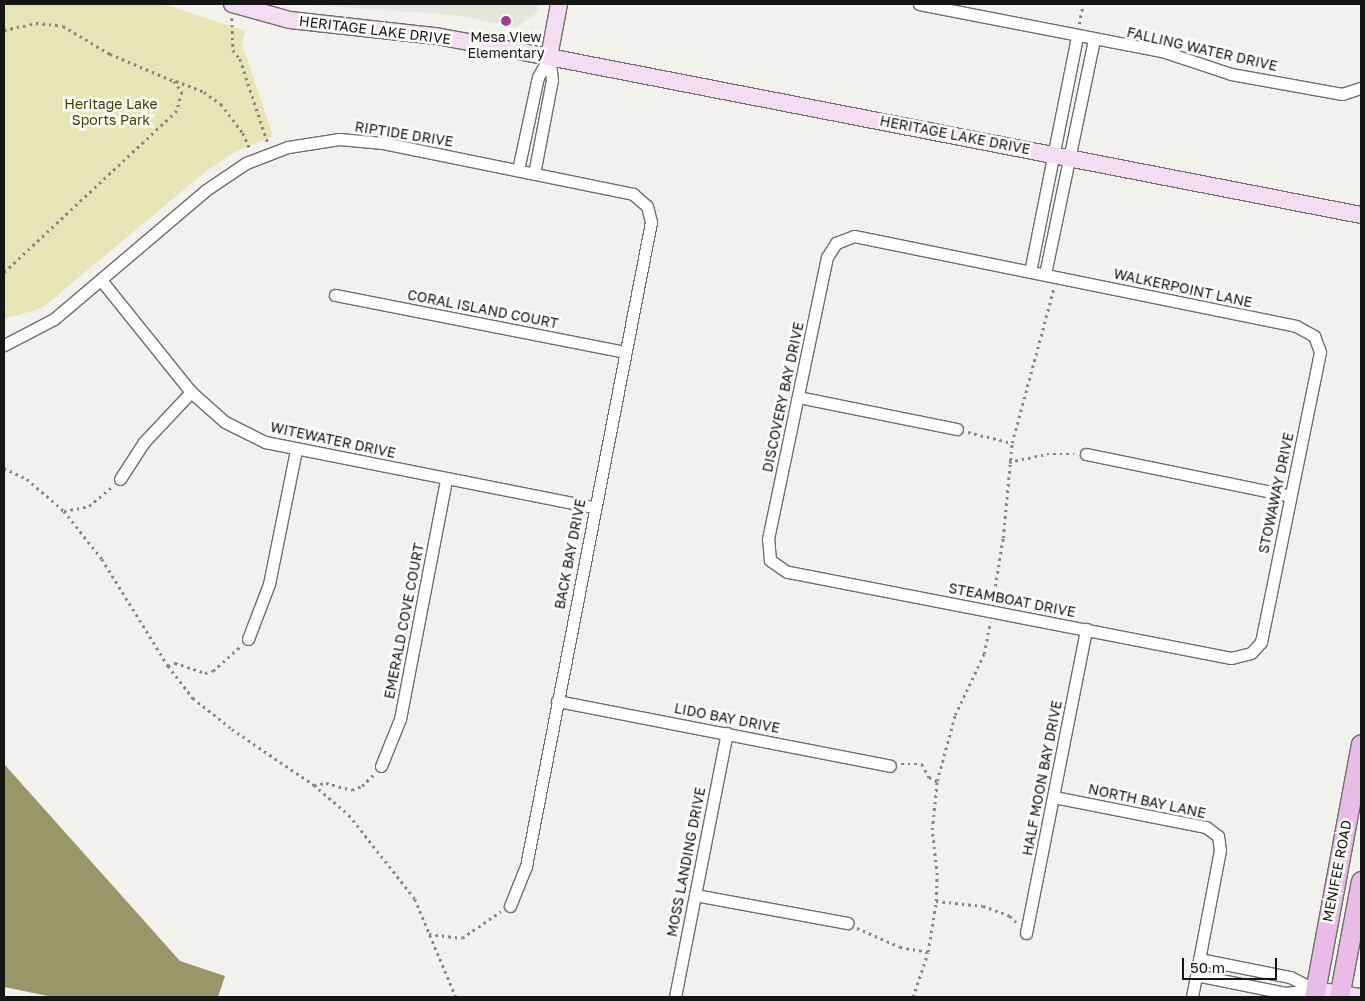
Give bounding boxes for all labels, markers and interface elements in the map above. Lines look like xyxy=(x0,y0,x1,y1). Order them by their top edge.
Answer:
street label: HERITAGE LAKE DRIVE xyxy=(298,12,452,48)
marker: Mesa View Elementary xyxy=(500,15,512,27)
street label: FALLING WATER DRIVE xyxy=(1125,23,1279,75)
place label: Mesa View Elementary xyxy=(467,29,545,62)
park label: Heritage Lake Sports Park xyxy=(64,96,158,128)
street label: HERITAGE LAKE DRIVE xyxy=(878,112,1032,158)
street label: RIPTIDE DRIVE xyxy=(354,118,454,150)
street label: WALKERPOINT LANE xyxy=(1112,265,1254,311)
street label: CORAL ISLAND COURT xyxy=(406,286,560,332)
street label: DISCOVERY BAY DRIVE xyxy=(759,320,807,474)
street label: WITEWATER DRIVE xyxy=(269,418,397,462)
street label: STOWAWAY DRIVE xyxy=(1255,431,1297,555)
street label: BACK BAY DRIVE xyxy=(551,497,589,611)
street label: EMERALD COVE COURT xyxy=(381,542,427,700)
street label: STEAMBOAT DRIVE xyxy=(947,579,1077,621)
street label: HALF MOON BAY DRIVE xyxy=(1019,699,1065,857)
street label: LIDO BAY DRIVE xyxy=(673,700,781,736)
street label: NORTH BAY LANE xyxy=(1087,780,1207,822)
street label: MOSS LANDING DRIVE xyxy=(663,786,709,938)
street label: MENIFEE ROAD xyxy=(1319,819,1355,923)
scale bar xyxy=(1185,948,1280,980)
text: 50 m xyxy=(1190,958,1225,976)

